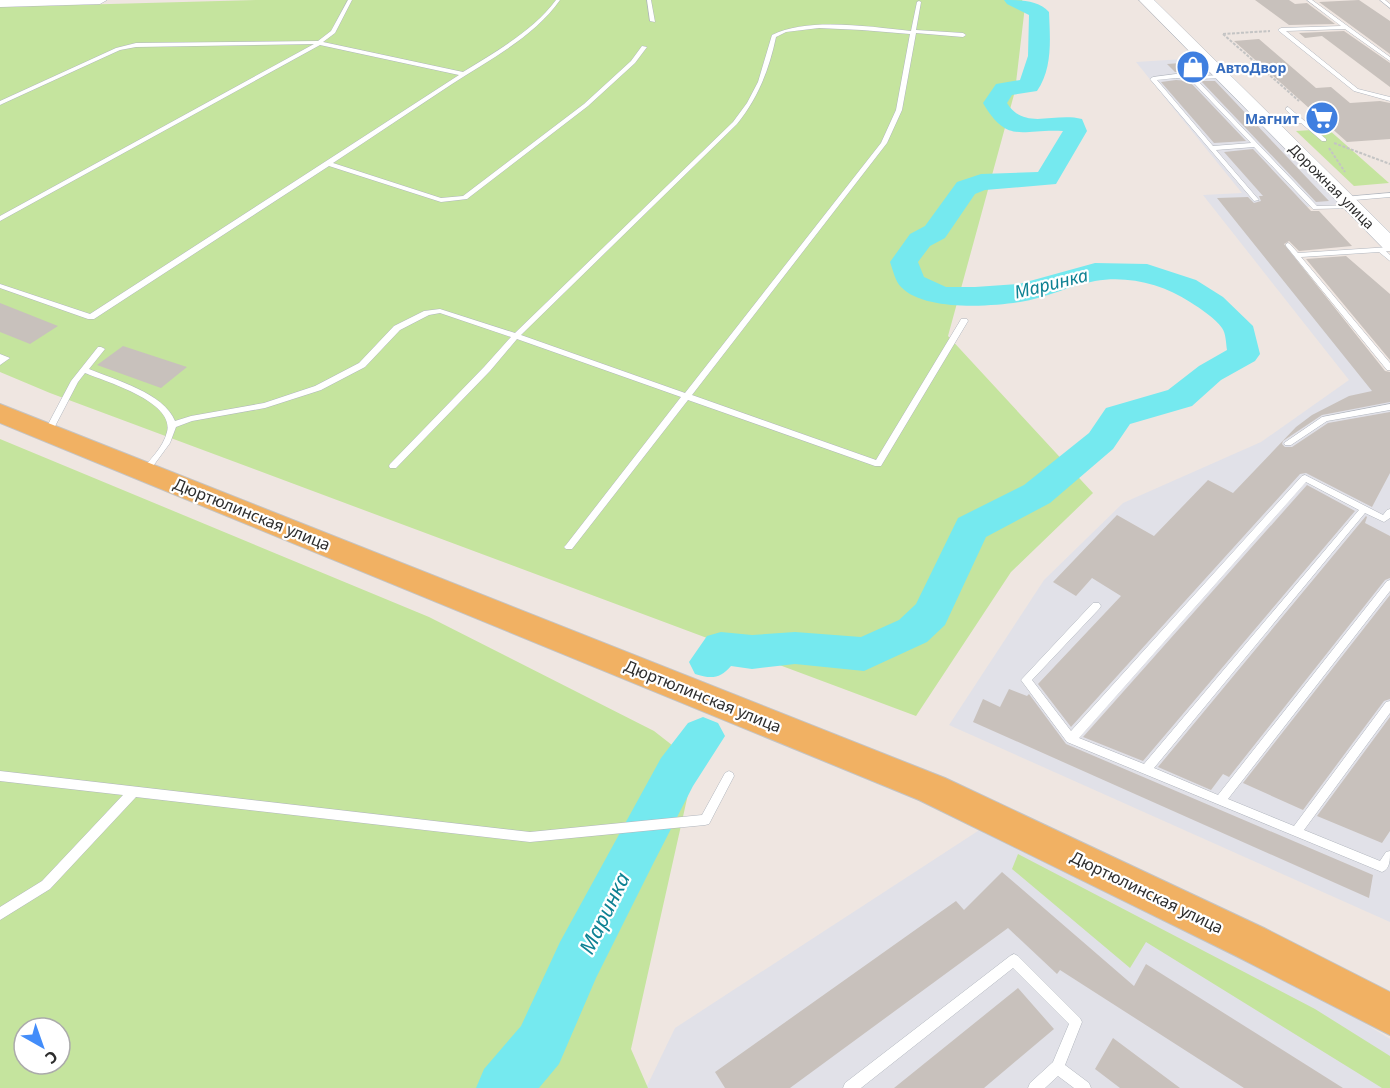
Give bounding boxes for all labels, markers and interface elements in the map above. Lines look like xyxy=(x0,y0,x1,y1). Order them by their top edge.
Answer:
shop icon: АвтоДвор xyxy=(1175,49,1211,85)
place label: АвтоДвор xyxy=(1216,58,1286,77)
supermarket icon: Магнит xyxy=(1304,100,1340,136)
place label: Магнит xyxy=(1245,109,1299,128)
street label: Дорожная улица xyxy=(1285,139,1379,233)
water label: Маринка xyxy=(1012,262,1090,304)
street label: Дюртюлинская улица xyxy=(170,473,334,555)
street label: Дюртюлинская улица xyxy=(621,655,785,737)
street label: Дюртюлинская улица xyxy=(1067,845,1227,939)
water label: Маринка xyxy=(572,867,636,958)
north arrow xyxy=(12,1016,72,1076)
text: С xyxy=(41,1046,63,1069)

